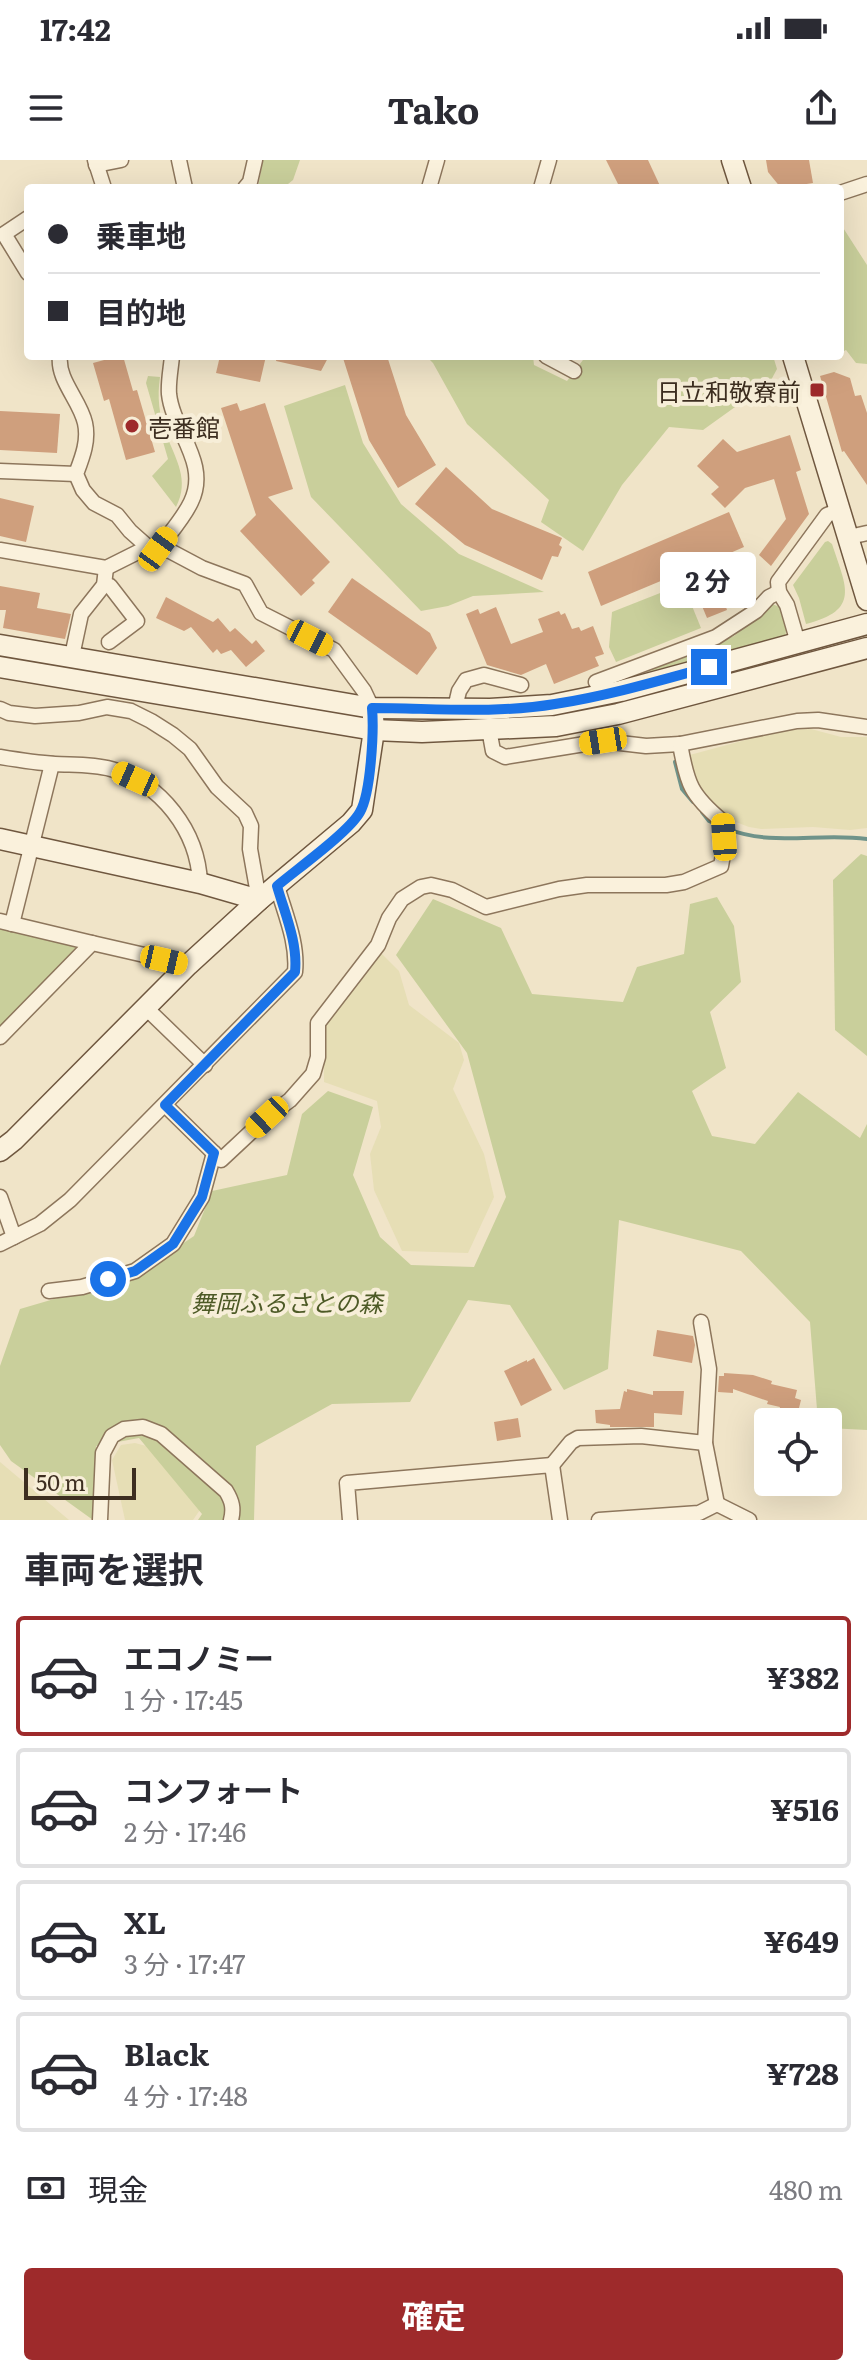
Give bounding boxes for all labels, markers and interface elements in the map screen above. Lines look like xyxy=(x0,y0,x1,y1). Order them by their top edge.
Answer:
text: 17:42 xyxy=(40,6,111,50)
text: Tako xyxy=(387,82,480,135)
icon: menu xyxy=(24,86,68,130)
icon: share xyxy=(799,86,843,130)
text: 乗車地 xyxy=(96,212,186,256)
text: 目的地 xyxy=(96,289,186,333)
place label: 日立和敬寮前 xyxy=(657,373,801,408)
marker: 日立和敬寮前 xyxy=(808,381,826,399)
place label: 壱番館 xyxy=(148,409,220,444)
marker: 壱番館 xyxy=(123,417,141,435)
car xyxy=(134,523,182,575)
callout: 2 分 xyxy=(661,551,757,607)
text: 2 分 xyxy=(685,560,731,599)
car xyxy=(283,616,337,660)
route end xyxy=(691,649,727,685)
car xyxy=(577,725,629,757)
car xyxy=(108,758,162,800)
car xyxy=(710,812,738,862)
car xyxy=(138,943,190,977)
car xyxy=(241,1092,293,1142)
route start xyxy=(90,1261,126,1297)
park label: 舞岡ふるさとの森 xyxy=(191,1284,385,1319)
map controls xyxy=(754,1408,842,1496)
button: locate xyxy=(754,1408,842,1496)
scale bar xyxy=(24,1464,136,1500)
text: 50 m xyxy=(36,1465,86,1498)
text: 車両を選択 xyxy=(24,1541,204,1594)
text: エコノミー xyxy=(124,1635,274,1679)
icon: car xyxy=(28,1640,100,1712)
text: ¥382 xyxy=(766,1654,839,1698)
text: 1 分 · 17:45 xyxy=(124,1679,243,1718)
text: コンフォート xyxy=(124,1767,303,1811)
icon: car xyxy=(28,1772,100,1844)
text: ¥516 xyxy=(770,1786,839,1830)
text: 2 分 · 17:46 xyxy=(124,1811,246,1850)
text: XL xyxy=(124,1899,166,1943)
icon: car xyxy=(28,1904,100,1976)
text: ¥649 xyxy=(764,1918,839,1962)
text: 3 分 · 17:47 xyxy=(124,1943,246,1982)
text: Black xyxy=(124,2031,209,2075)
icon: car xyxy=(28,2036,100,2108)
text: ¥728 xyxy=(766,2050,839,2094)
text: 4 分 · 17:48 xyxy=(124,2075,248,2114)
icon: cash xyxy=(24,2166,68,2210)
text: 現金 xyxy=(88,2166,148,2210)
text: 480 m xyxy=(769,2169,843,2208)
button: 確定 xyxy=(24,2268,843,2360)

